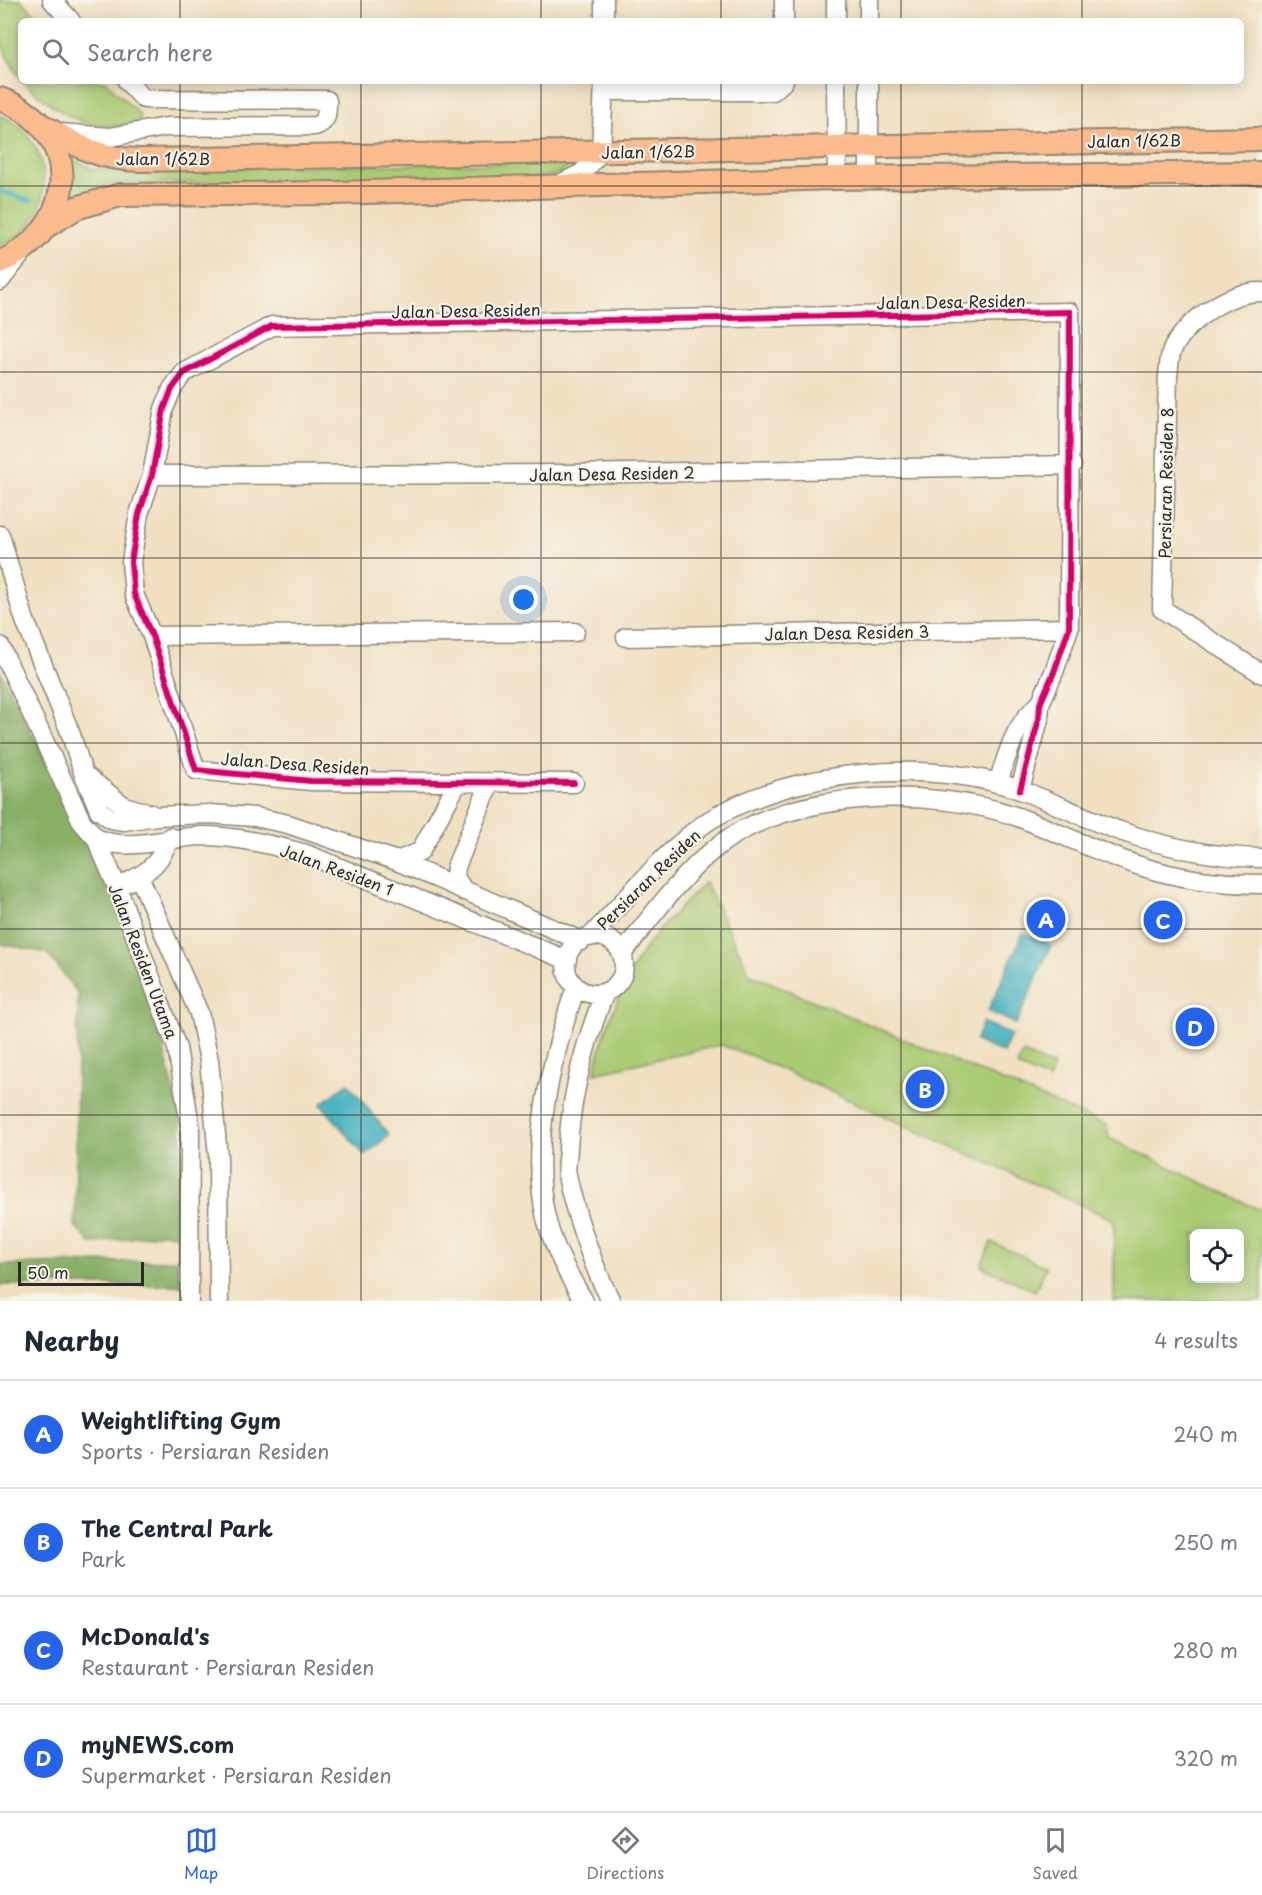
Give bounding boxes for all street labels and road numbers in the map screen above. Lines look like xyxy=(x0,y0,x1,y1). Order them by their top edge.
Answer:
street label: Jalan 1/62B xyxy=(1087,127,1181,153)
street label: Jalan 1/62B xyxy=(601,138,695,164)
street label: Jalan 1/62B xyxy=(116,146,210,170)
street label: Jalan Desa Residen xyxy=(876,288,1026,314)
street label: Jalan Desa Residen xyxy=(391,297,541,323)
street label: Persiaran Residen 8 xyxy=(1152,407,1178,559)
street label: Jalan Desa Residen 2 xyxy=(529,460,695,486)
street label: Jalan Desa Residen 3 xyxy=(765,619,929,645)
street label: Jalan Desa Residen xyxy=(220,746,370,780)
street label: Persiaran Residen xyxy=(591,823,705,935)
street label: Jalan Residen 1 xyxy=(277,837,397,901)
street label: Jalan Residen Utama xyxy=(103,880,185,1042)

